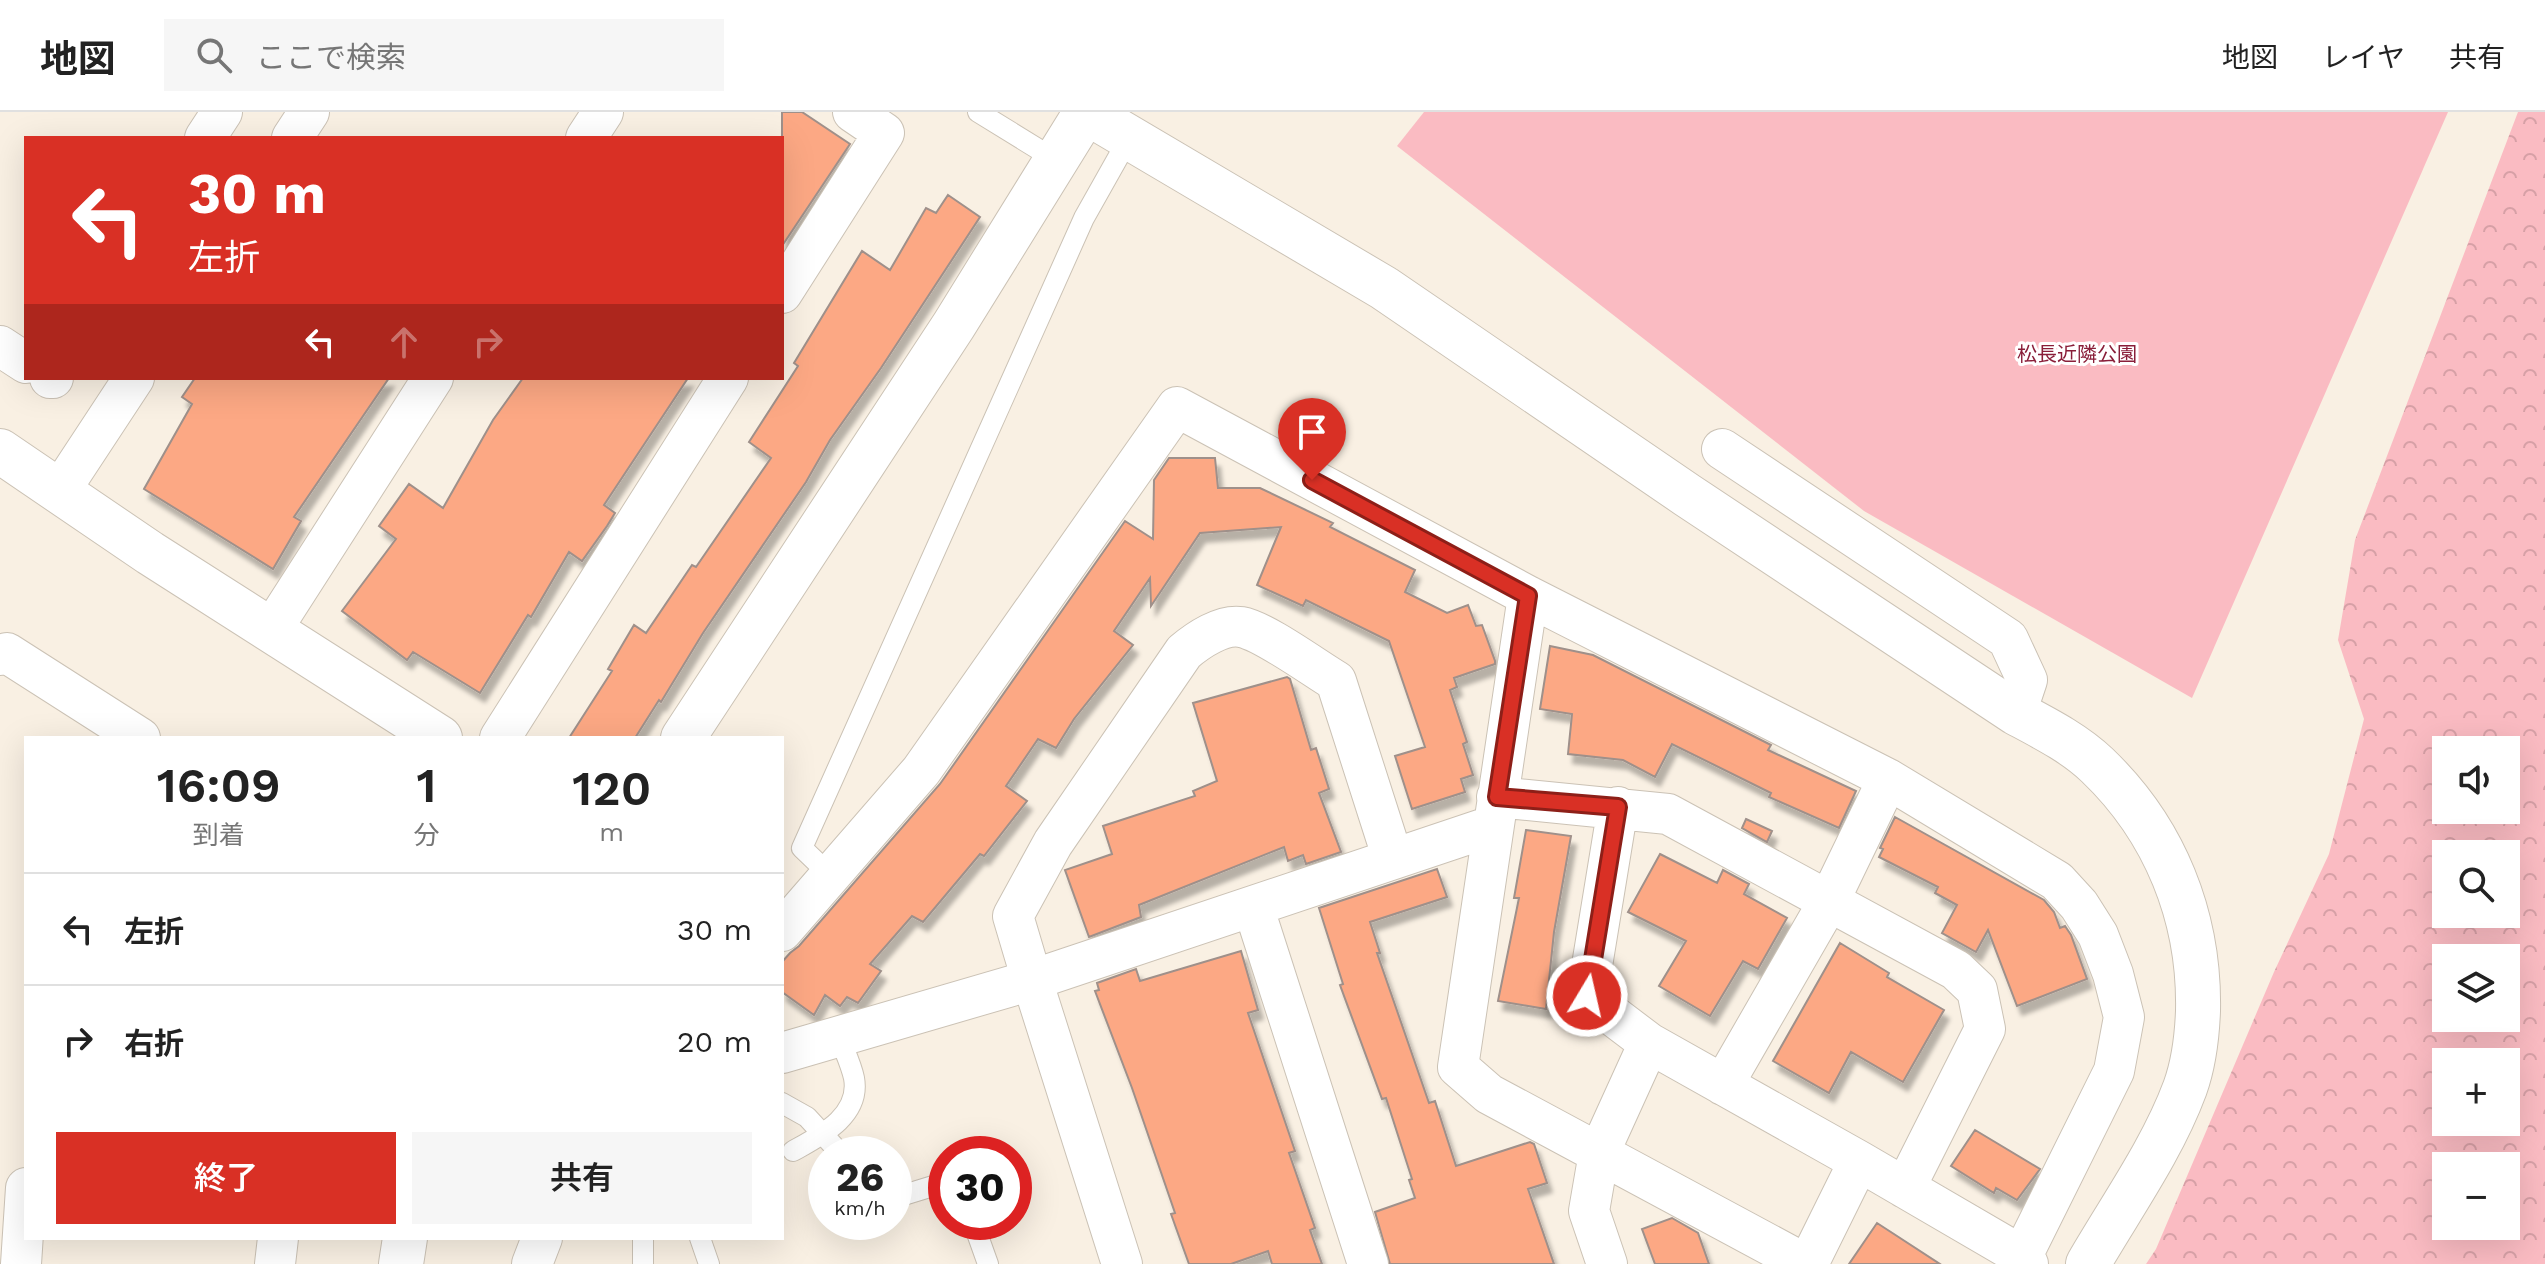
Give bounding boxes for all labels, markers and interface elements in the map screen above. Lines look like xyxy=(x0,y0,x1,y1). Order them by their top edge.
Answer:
search box xyxy=(164,19,724,91)
icon: search xyxy=(192,33,236,77)
text: 地図 xyxy=(40,37,116,81)
text: ここで検索 xyxy=(256,40,406,75)
text: 地図 xyxy=(2222,41,2278,74)
text: レイヤ xyxy=(2322,41,2405,74)
text: 共有 xyxy=(2449,41,2505,74)
text: 30 m xyxy=(188,161,326,227)
icon: left xyxy=(56,168,160,272)
text: 左折 xyxy=(188,237,260,279)
icon: left xyxy=(298,320,342,364)
icon: ahead xyxy=(382,320,426,364)
icon: right xyxy=(466,320,510,364)
park label: 松長近隣公園 xyxy=(2017,342,2137,366)
pin xyxy=(1278,398,1346,480)
icon: arrive xyxy=(1290,410,1334,454)
map controls xyxy=(2432,736,2520,1240)
button: sound xyxy=(2432,736,2520,824)
text: 16:09 xyxy=(157,757,281,814)
text: 1 xyxy=(417,757,436,814)
text: 120 xyxy=(572,760,651,817)
text: m xyxy=(599,817,624,847)
text: 到着 xyxy=(193,820,245,850)
text: 分 xyxy=(414,820,440,850)
button: search xyxy=(2432,840,2520,928)
icon: left xyxy=(56,907,100,951)
text: 30 m xyxy=(677,912,752,947)
text: 左折 xyxy=(124,914,184,949)
button: layers xyxy=(2432,944,2520,1032)
position arrow xyxy=(1545,954,1629,1038)
icon: right xyxy=(56,1019,100,1063)
text: 20 m xyxy=(677,1024,752,1059)
text: 右折 xyxy=(124,1026,184,1061)
button: + xyxy=(2432,1048,2520,1136)
button: 終了 xyxy=(56,1132,396,1224)
button: 共有 xyxy=(412,1132,752,1224)
speed limit sign: 30 xyxy=(928,1136,1032,1240)
button: − xyxy=(2432,1152,2520,1240)
text: 26 xyxy=(836,1154,884,1201)
text: km/h xyxy=(834,1196,886,1220)

